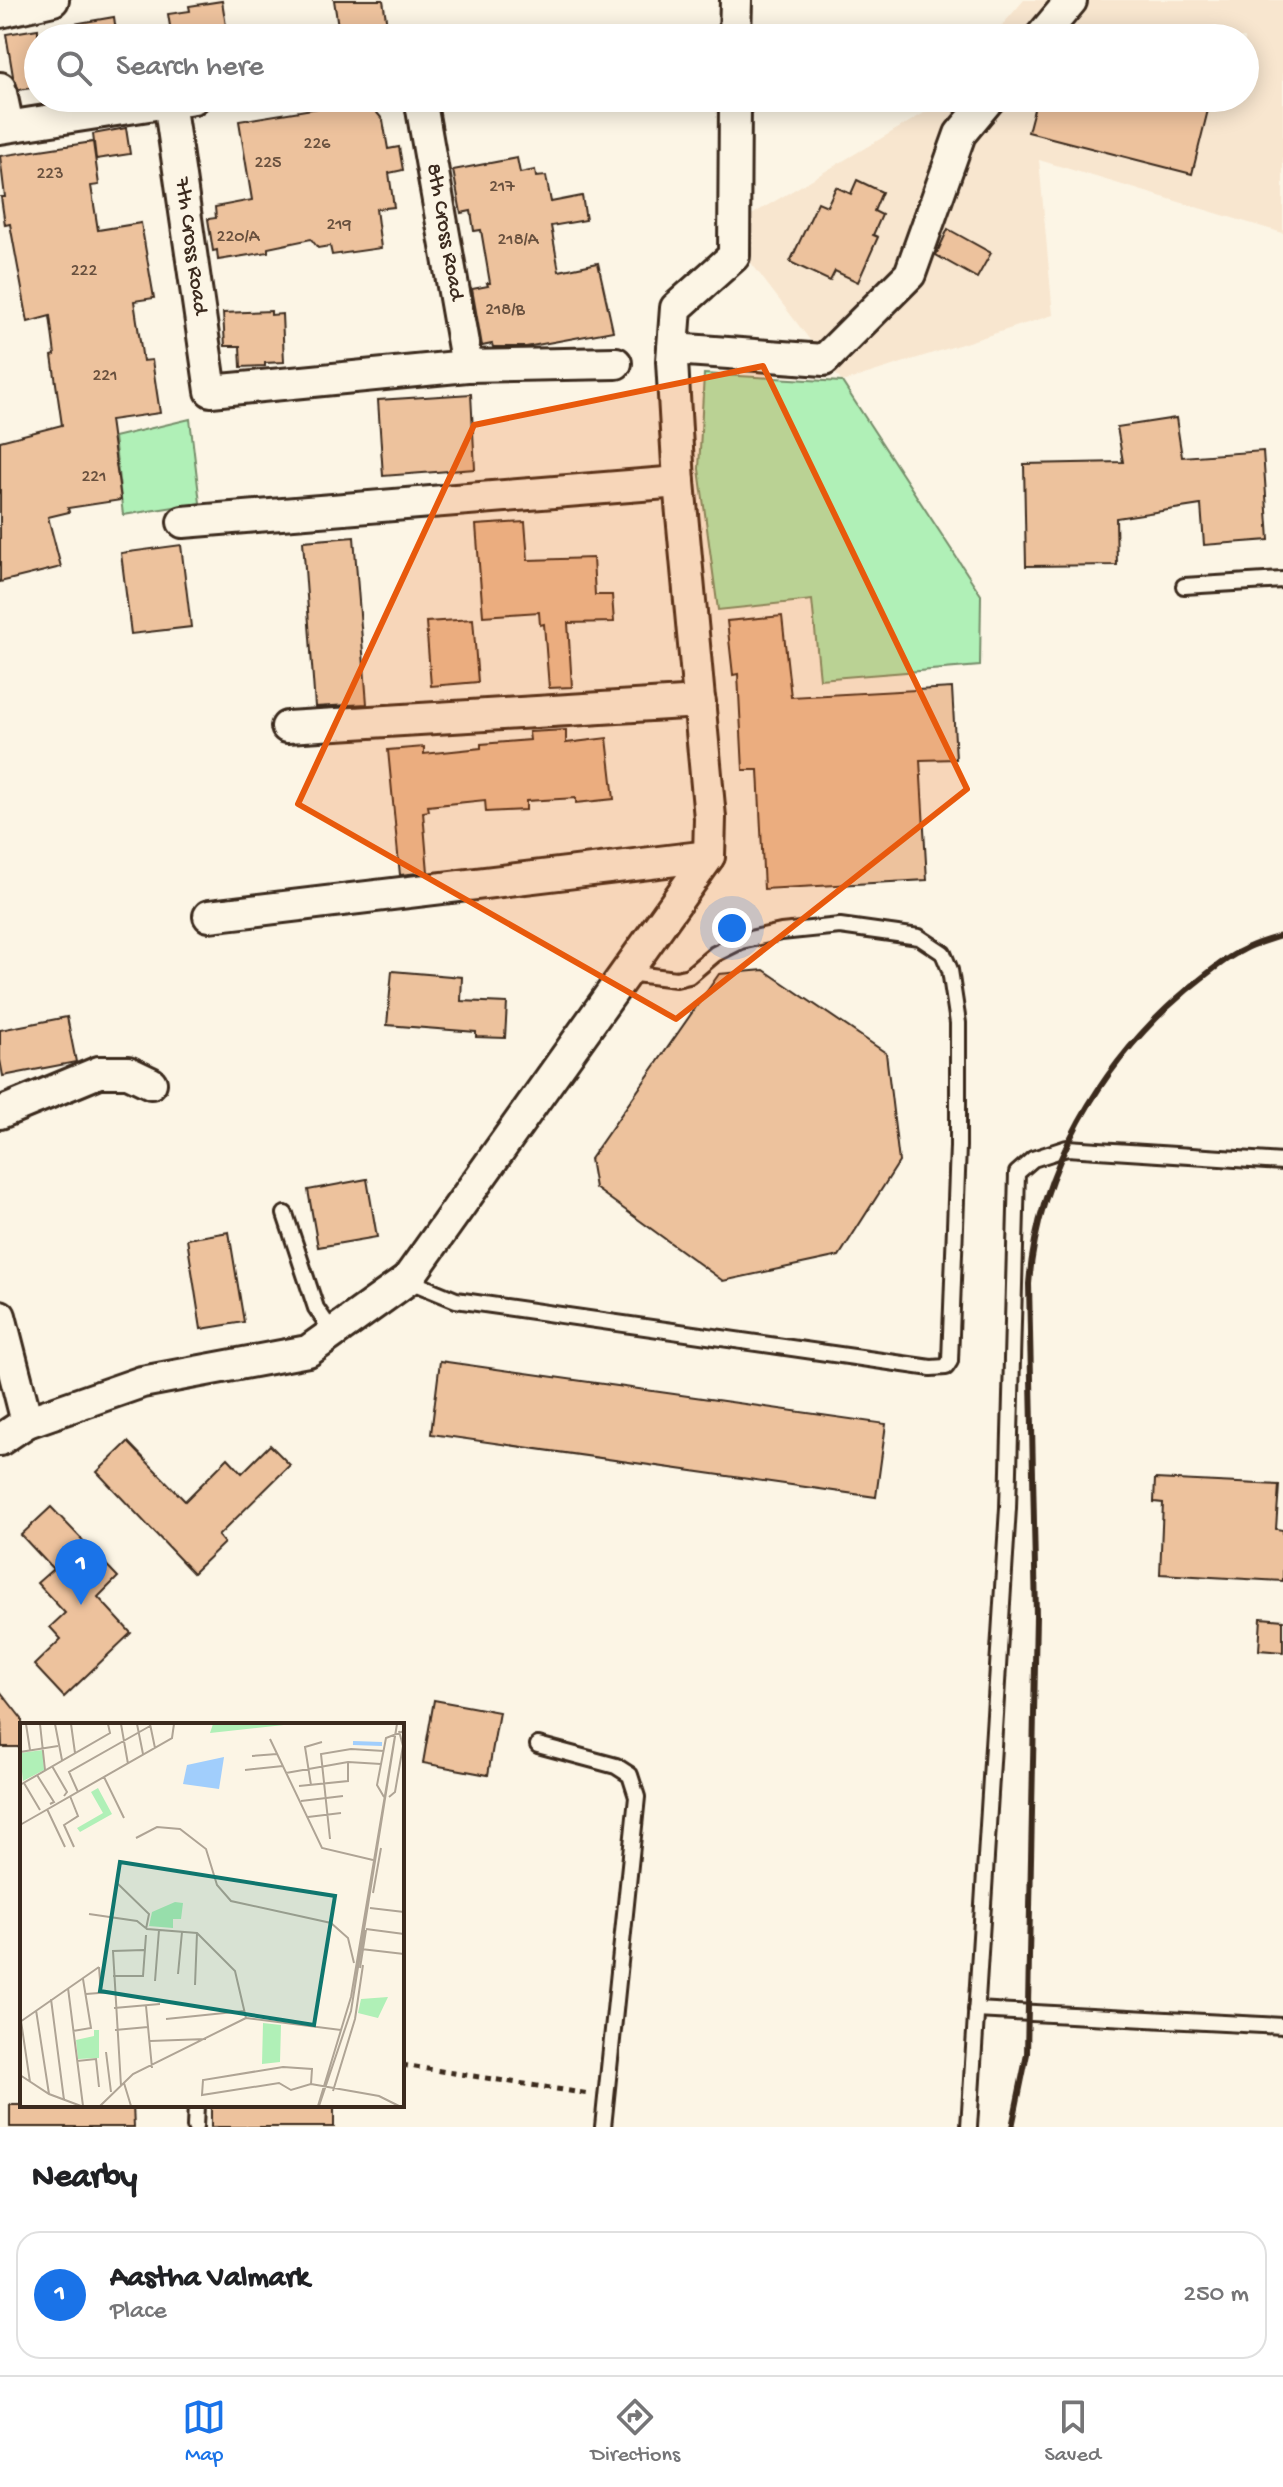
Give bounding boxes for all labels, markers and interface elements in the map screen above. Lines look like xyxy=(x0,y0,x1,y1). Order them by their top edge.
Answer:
search box xyxy=(24,24,1259,112)
icon: search xyxy=(52,46,96,90)
text: Search here xyxy=(116,51,264,86)
house number: 226 xyxy=(304,134,331,155)
house number: 225 xyxy=(254,153,282,174)
street label: 8th Cross Road xyxy=(419,161,469,305)
house number: 223 xyxy=(37,164,64,185)
street label: 7th Cross Road xyxy=(167,175,213,318)
house number: 217 xyxy=(489,177,515,198)
house number: 219 xyxy=(326,215,352,236)
house number: 220/A xyxy=(217,227,261,248)
house number: 218/A xyxy=(498,230,540,251)
house number: 222 xyxy=(71,261,97,282)
house number: 218/B xyxy=(485,300,526,321)
house number: 221 xyxy=(93,366,117,387)
house number: 221 xyxy=(82,467,106,488)
your location xyxy=(712,908,752,948)
pin: 1 xyxy=(55,1539,107,1605)
inset map xyxy=(20,1723,404,2107)
text: Nearby xyxy=(32,2159,137,2199)
text: Aastha Valmark xyxy=(110,2262,309,2297)
text: 1 xyxy=(55,2280,65,2311)
text: 250 m xyxy=(1183,2280,1249,2311)
text: Place xyxy=(110,2297,167,2328)
tab: Map xyxy=(182,2395,226,2469)
tab: Directions xyxy=(591,2395,680,2469)
tab: Saved xyxy=(1044,2395,1101,2469)

